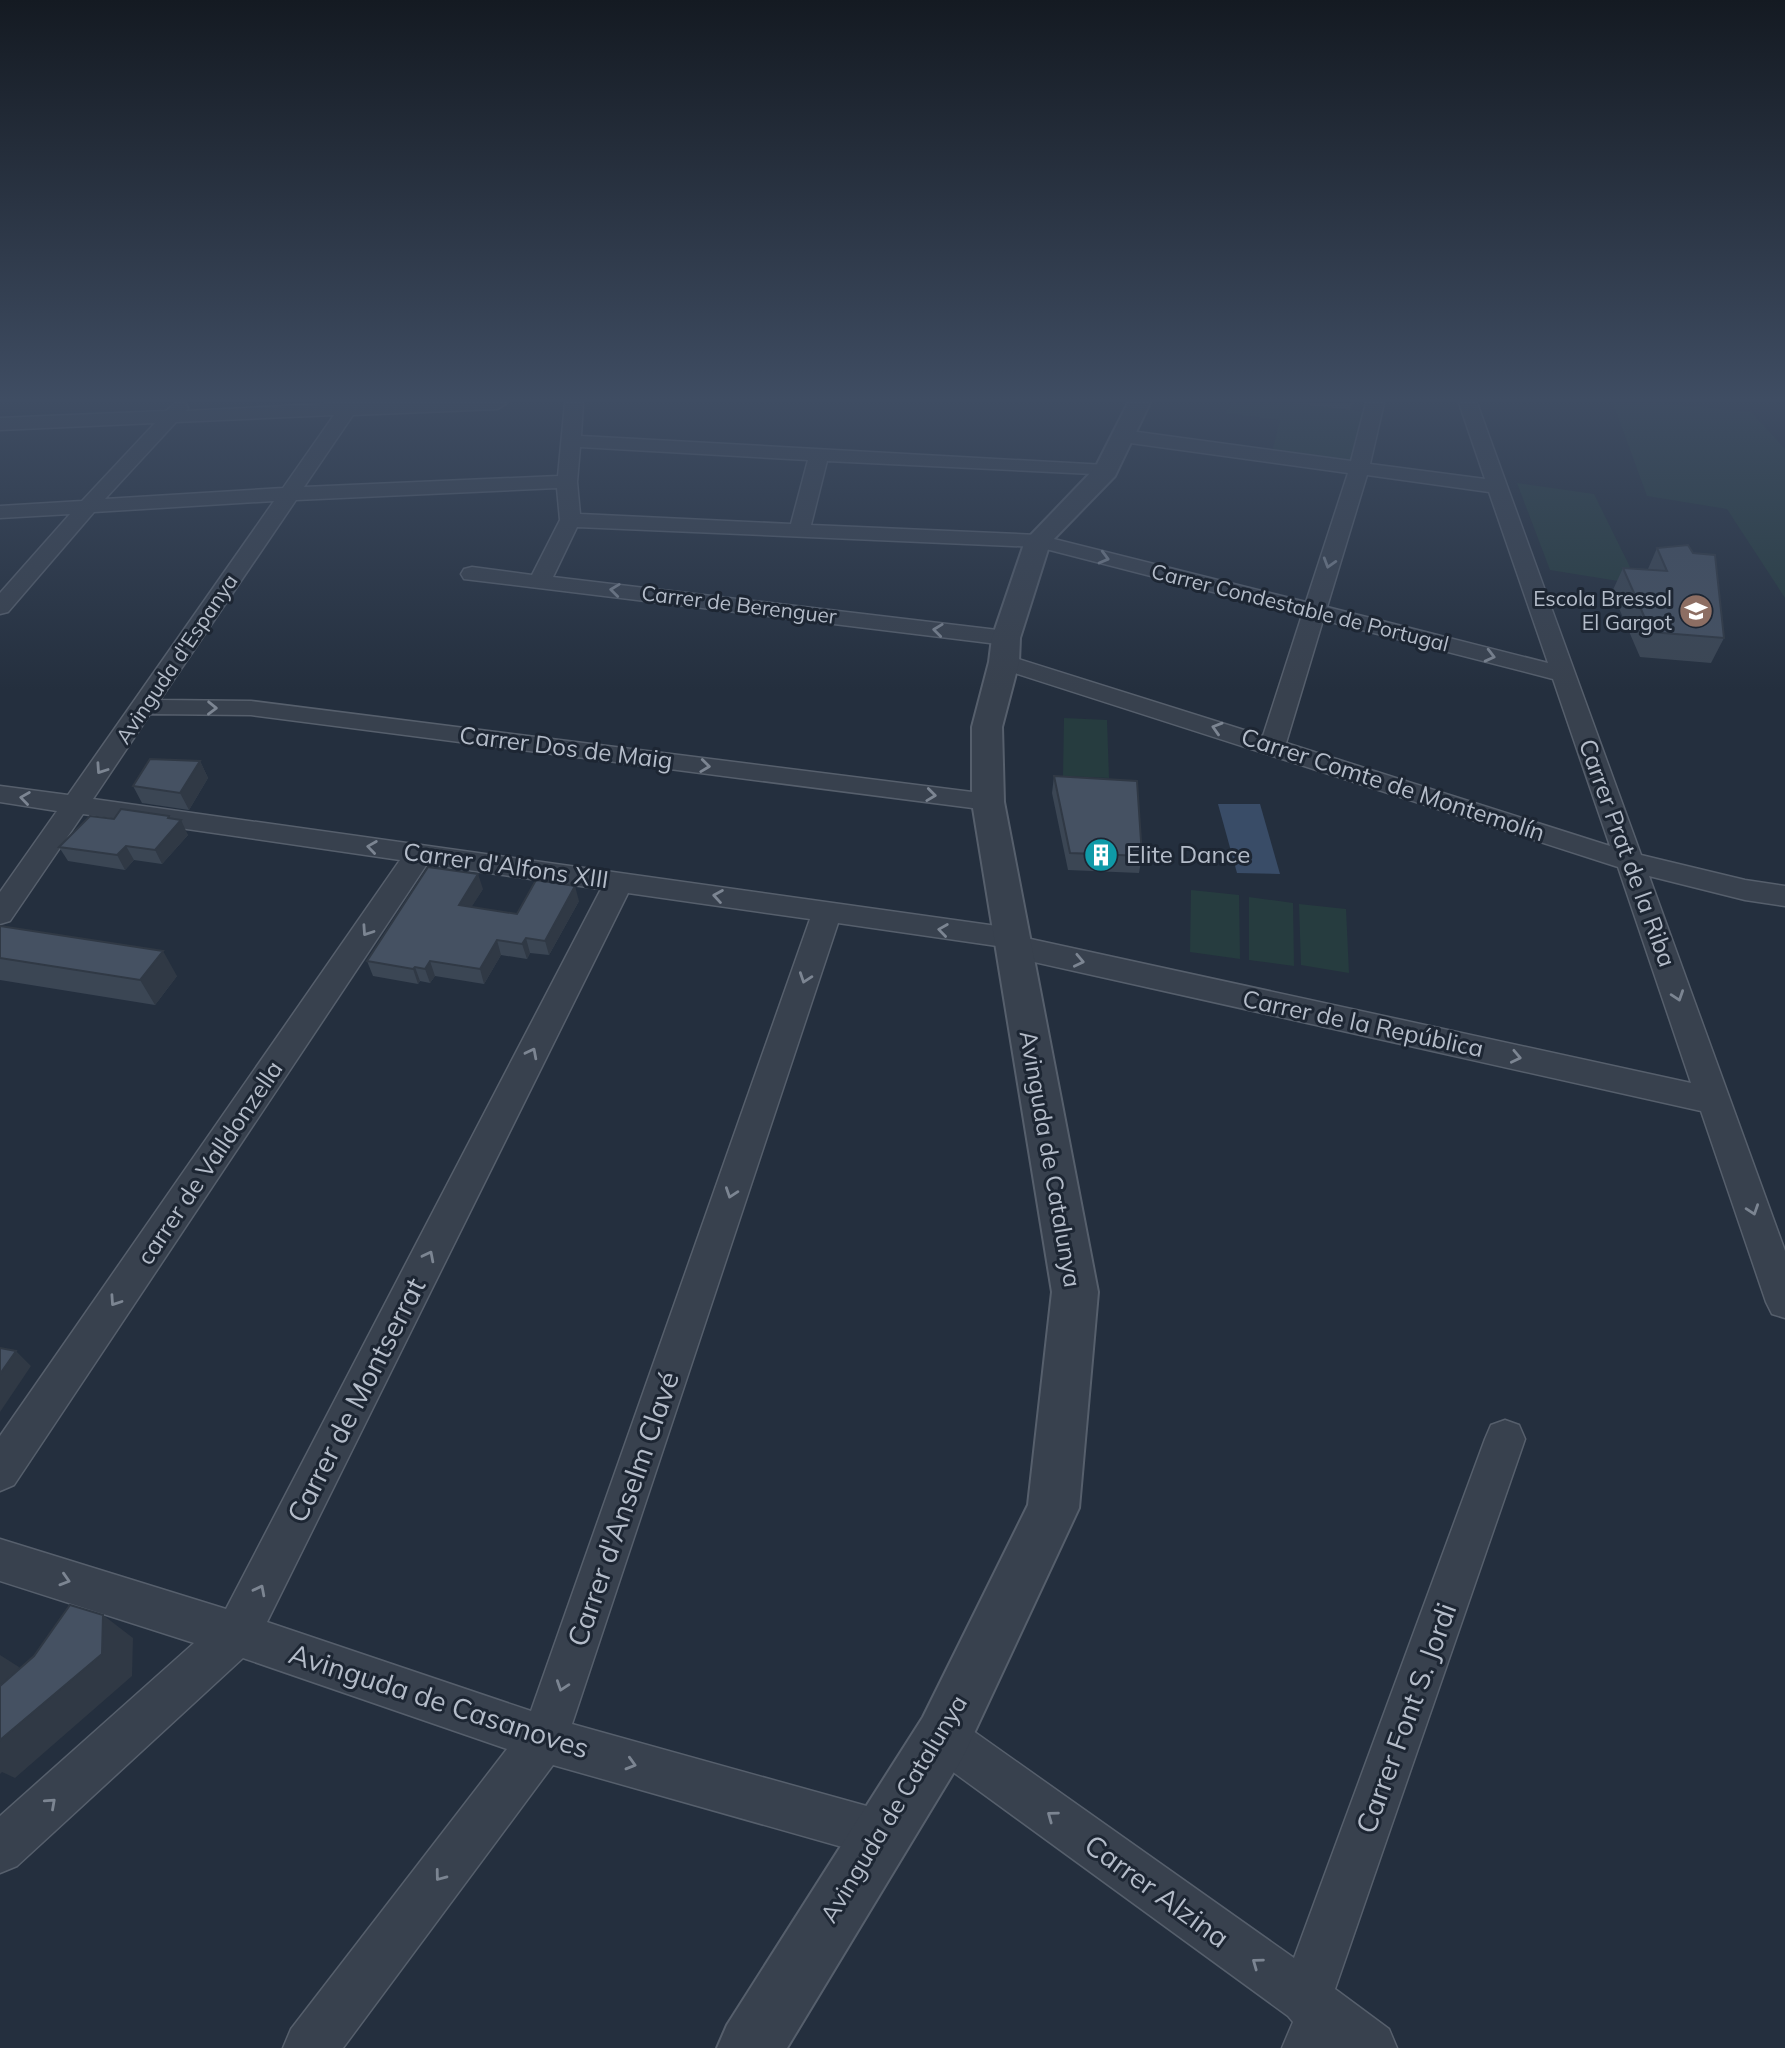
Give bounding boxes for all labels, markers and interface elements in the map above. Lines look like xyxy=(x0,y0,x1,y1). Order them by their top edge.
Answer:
one-way arrow xyxy=(1097,550,1109,564)
one-way arrow xyxy=(1323,556,1337,569)
street label: Carrer Condestable de Portugal xyxy=(1149,557,1452,657)
street label: Avinguda d'Espanya xyxy=(110,568,243,748)
street label: Carrer de Berenguer xyxy=(640,579,839,629)
one-way arrow xyxy=(609,583,621,598)
place label: Escola Bressol El Gargot xyxy=(1533,585,1672,635)
school or university icon: Escola Bressol El Gargot xyxy=(1677,592,1715,630)
one-way arrow xyxy=(932,622,944,637)
one-way arrow xyxy=(1484,648,1496,662)
one-way arrow xyxy=(207,700,218,716)
street label: Carrer Dos de Maig xyxy=(458,719,674,775)
one-way arrow xyxy=(1211,721,1223,736)
street label: Carrer Comte de Montemolín xyxy=(1238,721,1549,847)
street label: Carrer Prat de la Riba xyxy=(1573,735,1683,971)
one-way arrow xyxy=(699,758,711,773)
one-way arrow xyxy=(97,761,109,774)
one-way arrow xyxy=(925,787,937,802)
one-way arrow xyxy=(19,790,31,805)
street label: Carrer d'Alfons XIII xyxy=(402,836,611,894)
building icon: Elite Dance xyxy=(1082,836,1120,874)
place label: Elite Dance xyxy=(1126,839,1250,869)
one-way arrow xyxy=(366,840,378,855)
one-way arrow xyxy=(712,889,724,904)
one-way arrow xyxy=(363,923,375,936)
one-way arrow xyxy=(937,923,949,938)
one-way arrow xyxy=(1073,953,1085,967)
one-way arrow xyxy=(799,971,813,983)
street label: Carrer de la República xyxy=(1240,983,1486,1063)
one-way arrow xyxy=(1670,989,1684,1001)
street label: Avinguda de Catalunya xyxy=(1014,1028,1088,1290)
one-way arrow xyxy=(524,1048,538,1061)
one-way arrow xyxy=(1510,1049,1522,1064)
street label: carrer de Valldonzella xyxy=(130,1055,289,1270)
one-way arrow xyxy=(725,1186,739,1199)
one-way arrow xyxy=(1745,1204,1759,1216)
one-way arrow xyxy=(421,1251,435,1263)
street label: Carrer de Montserrat xyxy=(279,1271,432,1528)
one-way arrow xyxy=(111,1293,124,1306)
street label: Carrer d'Anselm Clavé xyxy=(559,1367,686,1651)
one-way arrow xyxy=(58,1572,71,1586)
one-way arrow xyxy=(251,1585,265,1597)
street label: Carrer Font S. Jordi xyxy=(1348,1598,1463,1838)
street label: Avinguda de Casanoves xyxy=(285,1635,594,1766)
one-way arrow xyxy=(556,1680,570,1692)
street label: Avinguda de Catalunya xyxy=(813,1689,973,1928)
one-way arrow xyxy=(625,1755,637,1770)
one-way arrow xyxy=(43,1799,56,1811)
one-way arrow xyxy=(1047,1812,1060,1824)
street label: Carrer Alzina xyxy=(1078,1826,1236,1955)
one-way arrow xyxy=(436,1868,449,1881)
one-way arrow xyxy=(1252,1958,1265,1971)

